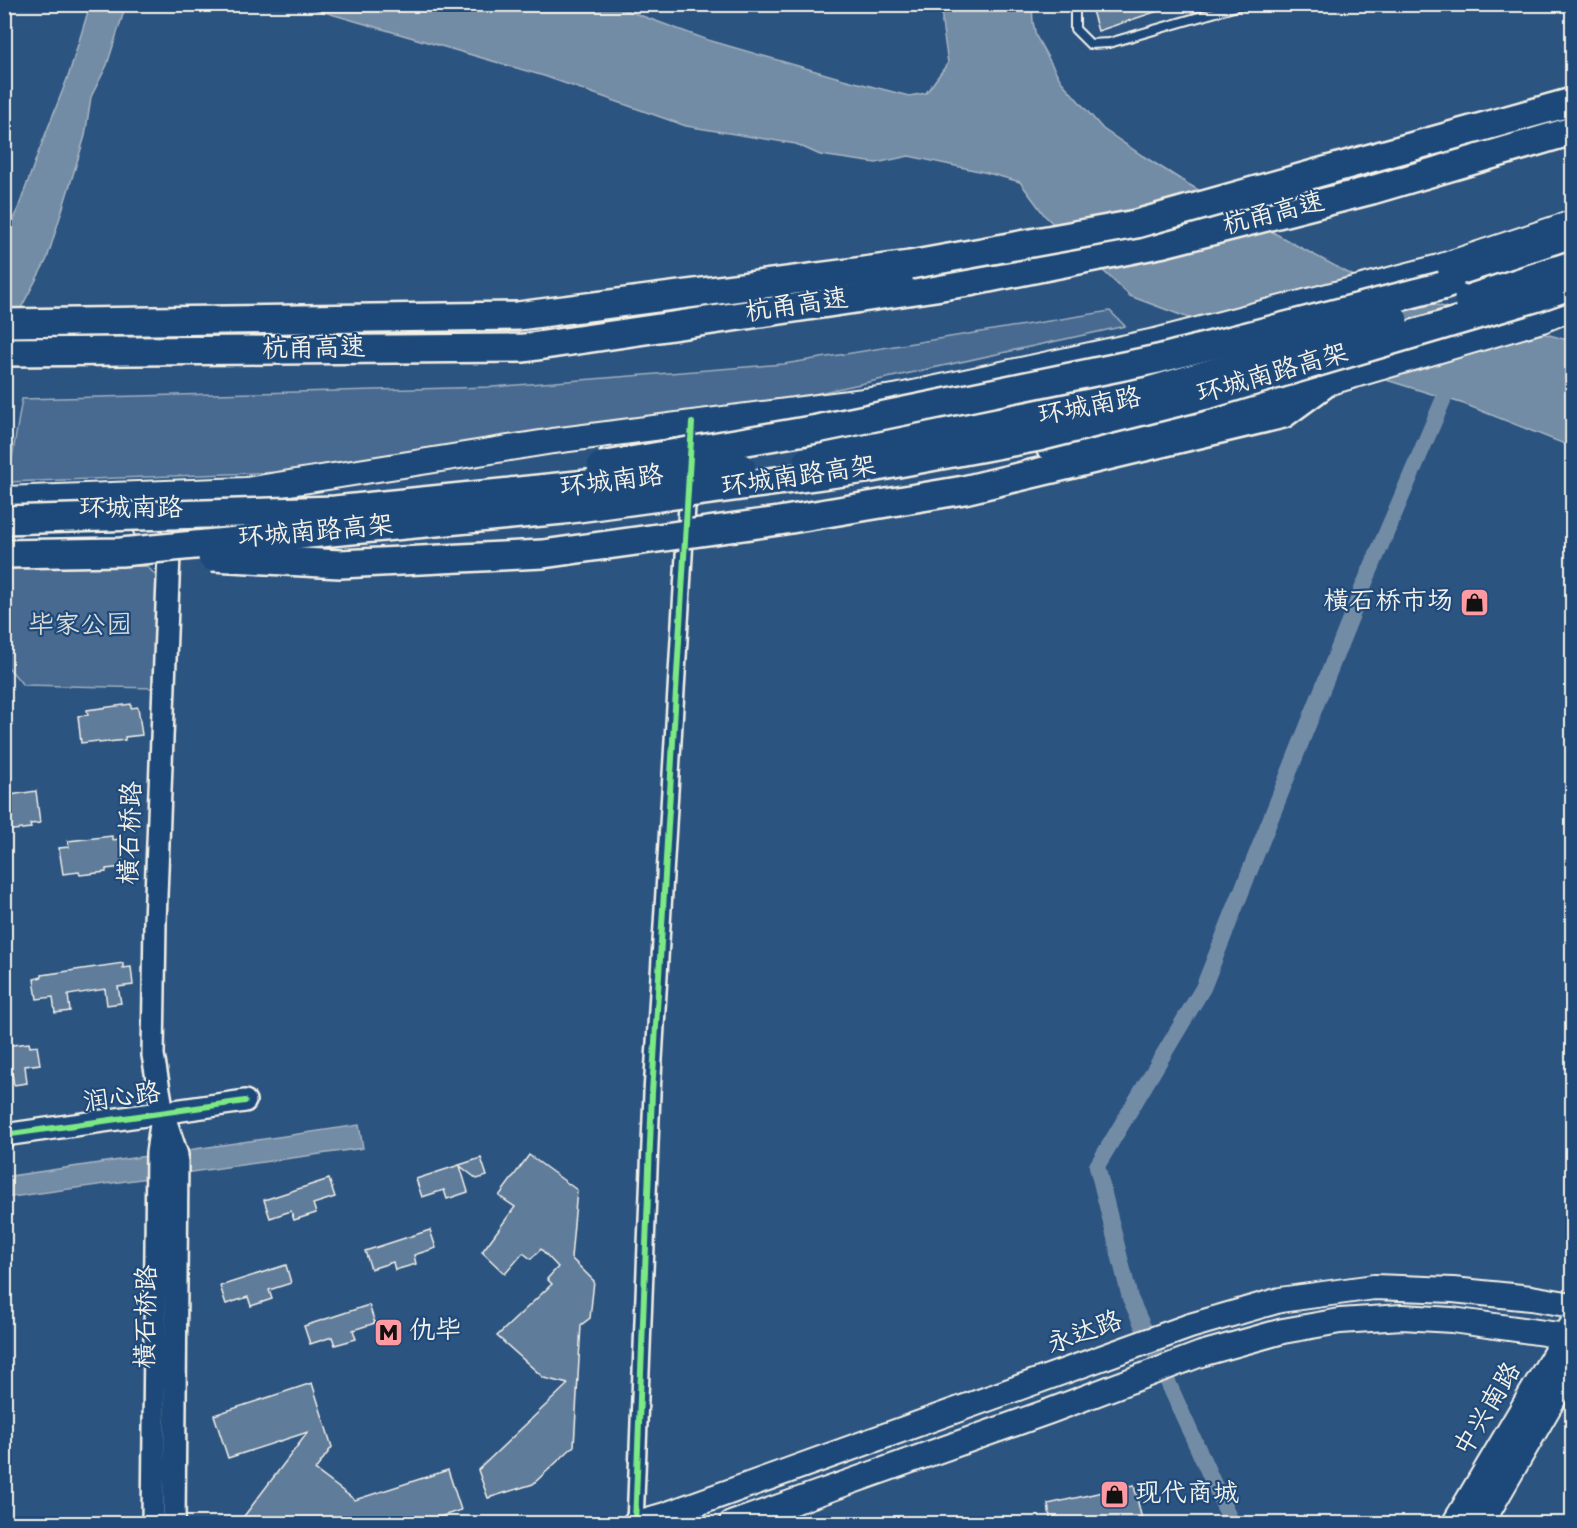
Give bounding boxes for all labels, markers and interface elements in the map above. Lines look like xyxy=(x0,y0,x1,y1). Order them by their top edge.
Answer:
street label: 杭甬高速 xyxy=(1219,184,1329,246)
street label: 杭甬高速 xyxy=(743,281,851,333)
street label: 杭甬高速 xyxy=(262,330,366,370)
street label: 环城南路高架 xyxy=(1193,335,1353,415)
street label: 环城南路 xyxy=(1035,379,1145,437)
street label: 环城南路高架 xyxy=(719,448,879,508)
street label: 环城南路 xyxy=(558,458,666,508)
street label: 环城南路 xyxy=(79,491,183,529)
street label: 环城南路高架 xyxy=(237,507,395,559)
place label: 横石桥市场 xyxy=(1323,584,1453,622)
shop icon: 横石桥市场 xyxy=(1458,587,1490,619)
park label: 毕家公园 xyxy=(28,608,132,646)
street label: 横石桥路 xyxy=(111,780,153,886)
street label: 润心路 xyxy=(81,1075,163,1123)
street label: 横石桥路 xyxy=(128,1265,168,1369)
street label: 永达路 xyxy=(1042,1303,1128,1365)
place label: 仇毕 xyxy=(409,1313,461,1351)
metro station icon: 仇毕 xyxy=(372,1316,404,1348)
street label: 中兴南路 xyxy=(1446,1356,1532,1464)
place label: 现代商城 xyxy=(1135,1476,1239,1514)
shop icon: 现代商城 xyxy=(1098,1479,1130,1511)

